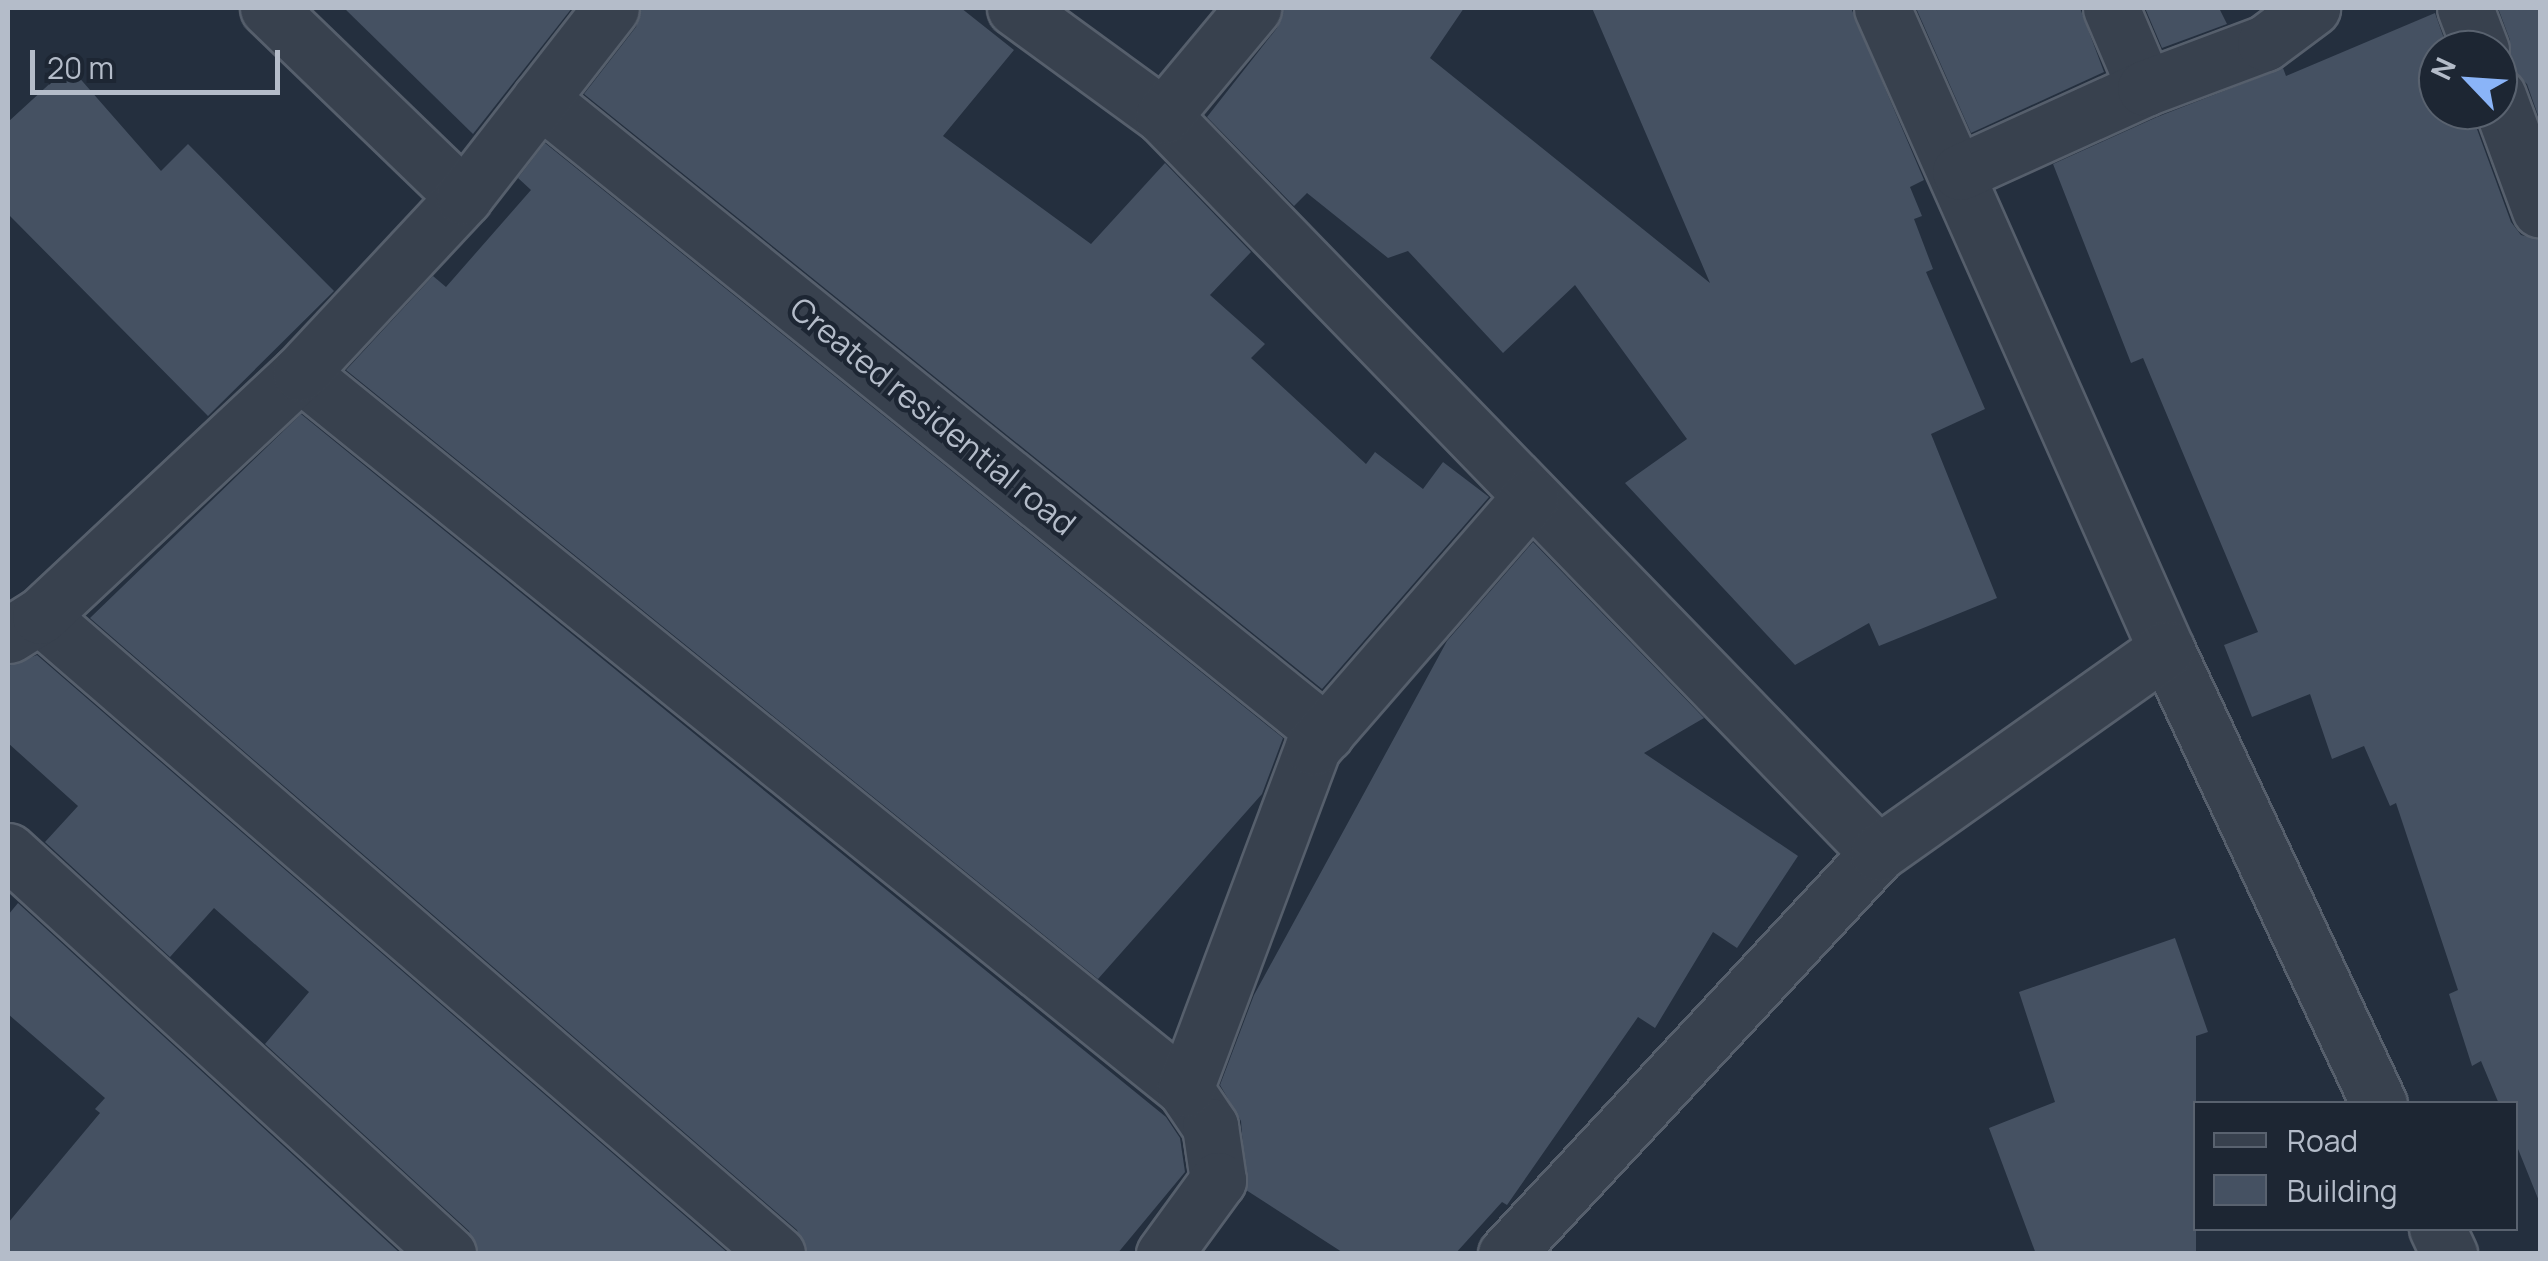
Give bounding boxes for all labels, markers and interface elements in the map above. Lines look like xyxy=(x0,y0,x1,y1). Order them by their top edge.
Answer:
scale bar xyxy=(35,30,285,92)
north arrow xyxy=(2418,30,2518,130)
text: 20 m xyxy=(47,47,114,88)
text: N xyxy=(2421,51,2464,85)
street label: Created residential road xyxy=(783,289,1083,543)
legend xyxy=(2193,1101,2518,1231)
text: Road xyxy=(2287,1120,2358,1161)
text: Building xyxy=(2287,1170,2398,1211)

